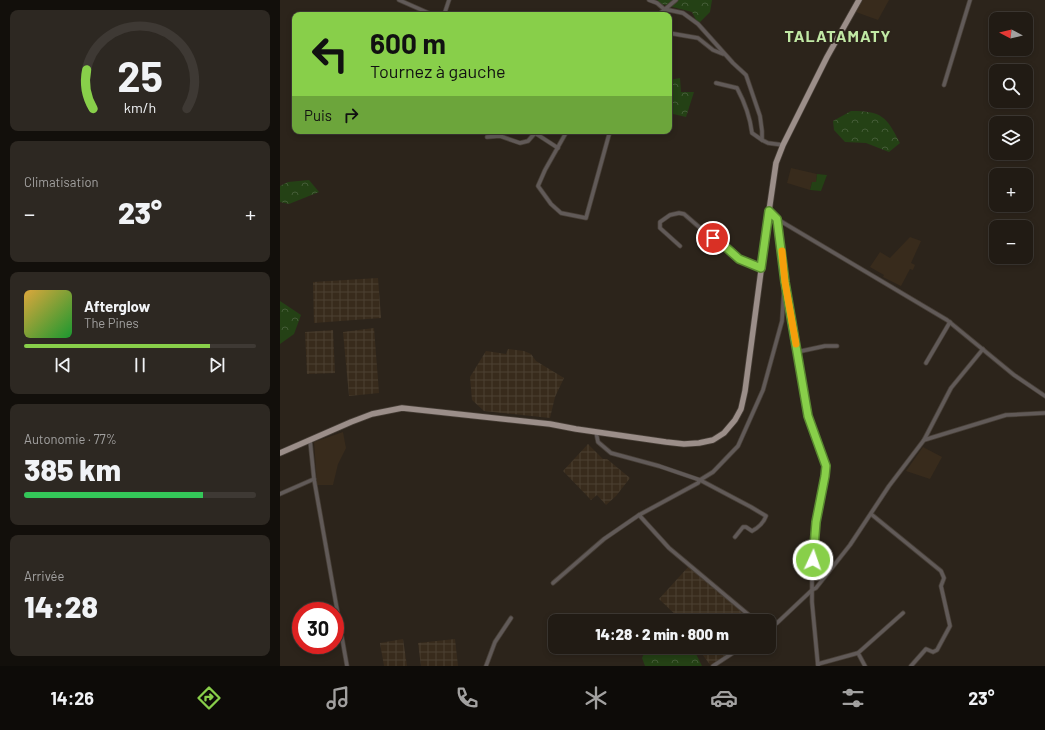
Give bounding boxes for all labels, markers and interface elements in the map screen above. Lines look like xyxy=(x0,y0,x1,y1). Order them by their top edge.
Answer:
north arrow xyxy=(989,12,1033,56)
map controls xyxy=(989,12,1033,264)
text: 600 m xyxy=(370,26,446,60)
district label: TALATAMATY xyxy=(785,26,891,45)
icon: left xyxy=(304,28,356,80)
text: 25 xyxy=(117,49,163,99)
text: Tournez à gauche xyxy=(370,60,506,82)
button: search xyxy=(989,64,1033,108)
text: km/h xyxy=(124,98,156,115)
icon: right xyxy=(340,104,362,126)
text: Puis xyxy=(304,106,332,124)
button: layers xyxy=(989,116,1033,160)
button: + xyxy=(989,168,1033,212)
text: Climatisation xyxy=(24,174,99,190)
text: 23° xyxy=(118,194,162,230)
text: − xyxy=(24,200,35,226)
text: + xyxy=(245,200,256,226)
button: − xyxy=(989,220,1033,264)
pin xyxy=(696,221,730,255)
icon: arrive xyxy=(702,227,724,249)
text: Afterglow xyxy=(84,297,150,315)
text: The Pines xyxy=(84,315,139,331)
icon: previous xyxy=(52,354,74,376)
icon: pause xyxy=(129,354,151,376)
icon: next xyxy=(206,354,228,376)
text: Autonomie · 77% xyxy=(24,431,117,447)
text: 385 km xyxy=(24,451,121,487)
position arrow xyxy=(792,539,834,581)
text: Arrivée xyxy=(24,568,64,584)
text: 14:28 xyxy=(24,588,98,624)
speed limit sign: 30 xyxy=(292,602,344,654)
text: 14:28 · 2 min · 800 m xyxy=(595,625,729,643)
icon: directions xyxy=(195,684,223,712)
icon: music xyxy=(324,684,352,712)
icon: phone xyxy=(453,684,481,712)
icon: climate xyxy=(582,684,610,712)
icon: car xyxy=(710,684,738,712)
icon: filters xyxy=(839,684,867,712)
text: 14:26 xyxy=(50,687,94,709)
text: 23° xyxy=(968,687,994,709)

